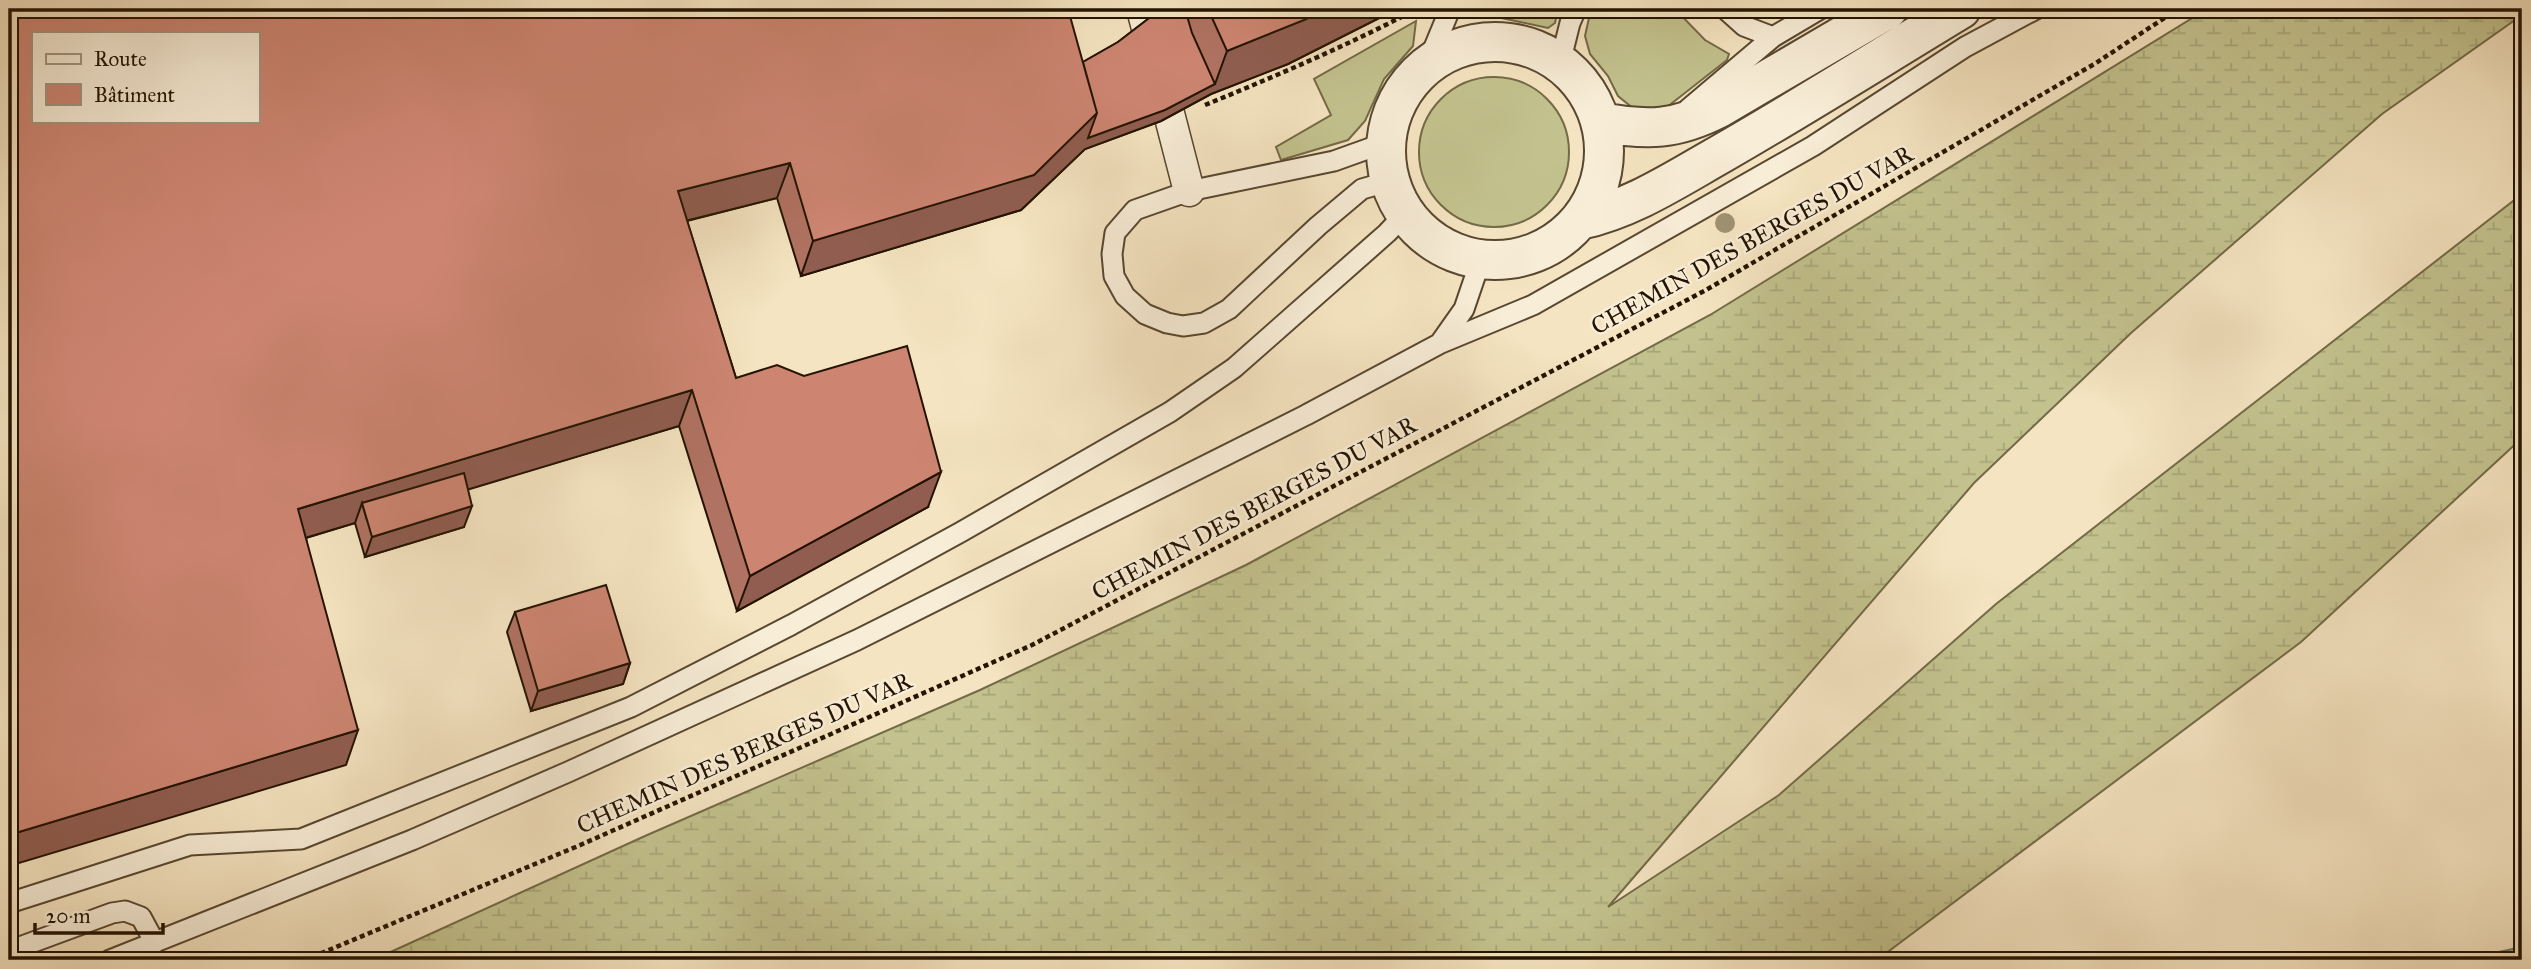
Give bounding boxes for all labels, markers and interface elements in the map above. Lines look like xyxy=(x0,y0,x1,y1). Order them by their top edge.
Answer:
legend xyxy=(32,32,259,122)
text: Route xyxy=(94,46,147,72)
text: Bâtiment xyxy=(94,82,176,108)
street label: CHEMIN DES BERGES DU VAR xyxy=(1586,138,1919,341)
street label: CHEMIN DES BERGES DU VAR xyxy=(1086,409,1423,607)
street label: CHEMIN DES BERGES DU VAR xyxy=(572,665,917,841)
scale bar xyxy=(35,892,163,936)
text: 20 m xyxy=(46,903,91,929)

